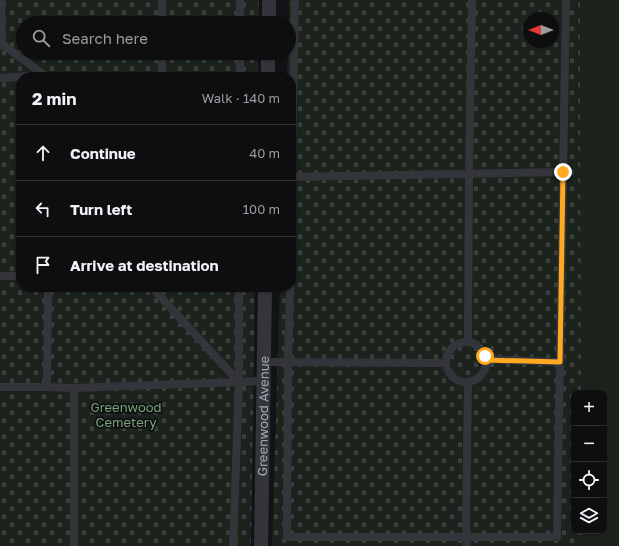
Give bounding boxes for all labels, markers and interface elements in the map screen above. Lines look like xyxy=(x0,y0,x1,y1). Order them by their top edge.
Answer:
north arrow xyxy=(523,12,559,48)
search box xyxy=(16,16,296,60)
icon: search xyxy=(30,27,52,49)
text: Search here xyxy=(62,29,148,47)
text: 2 min xyxy=(32,88,76,109)
text: Walk · 140 m xyxy=(202,90,280,106)
icon: ahead xyxy=(32,142,54,164)
text: Continue xyxy=(70,144,136,162)
text: 40 m xyxy=(249,145,280,161)
route end xyxy=(554,163,572,181)
icon: left xyxy=(32,198,54,220)
text: Turn left xyxy=(70,200,132,218)
text: 100 m xyxy=(243,201,280,217)
icon: arrive xyxy=(32,254,54,276)
text: Arrive at destination xyxy=(70,256,219,274)
route start xyxy=(476,347,494,365)
street label: Greenwood Avenue xyxy=(254,356,272,476)
map controls xyxy=(571,390,607,534)
button: + xyxy=(571,390,607,426)
park label: Greenwood Cemetery xyxy=(90,399,162,430)
button: − xyxy=(571,426,607,462)
button: locate xyxy=(571,462,607,498)
button: layers xyxy=(571,498,607,534)

